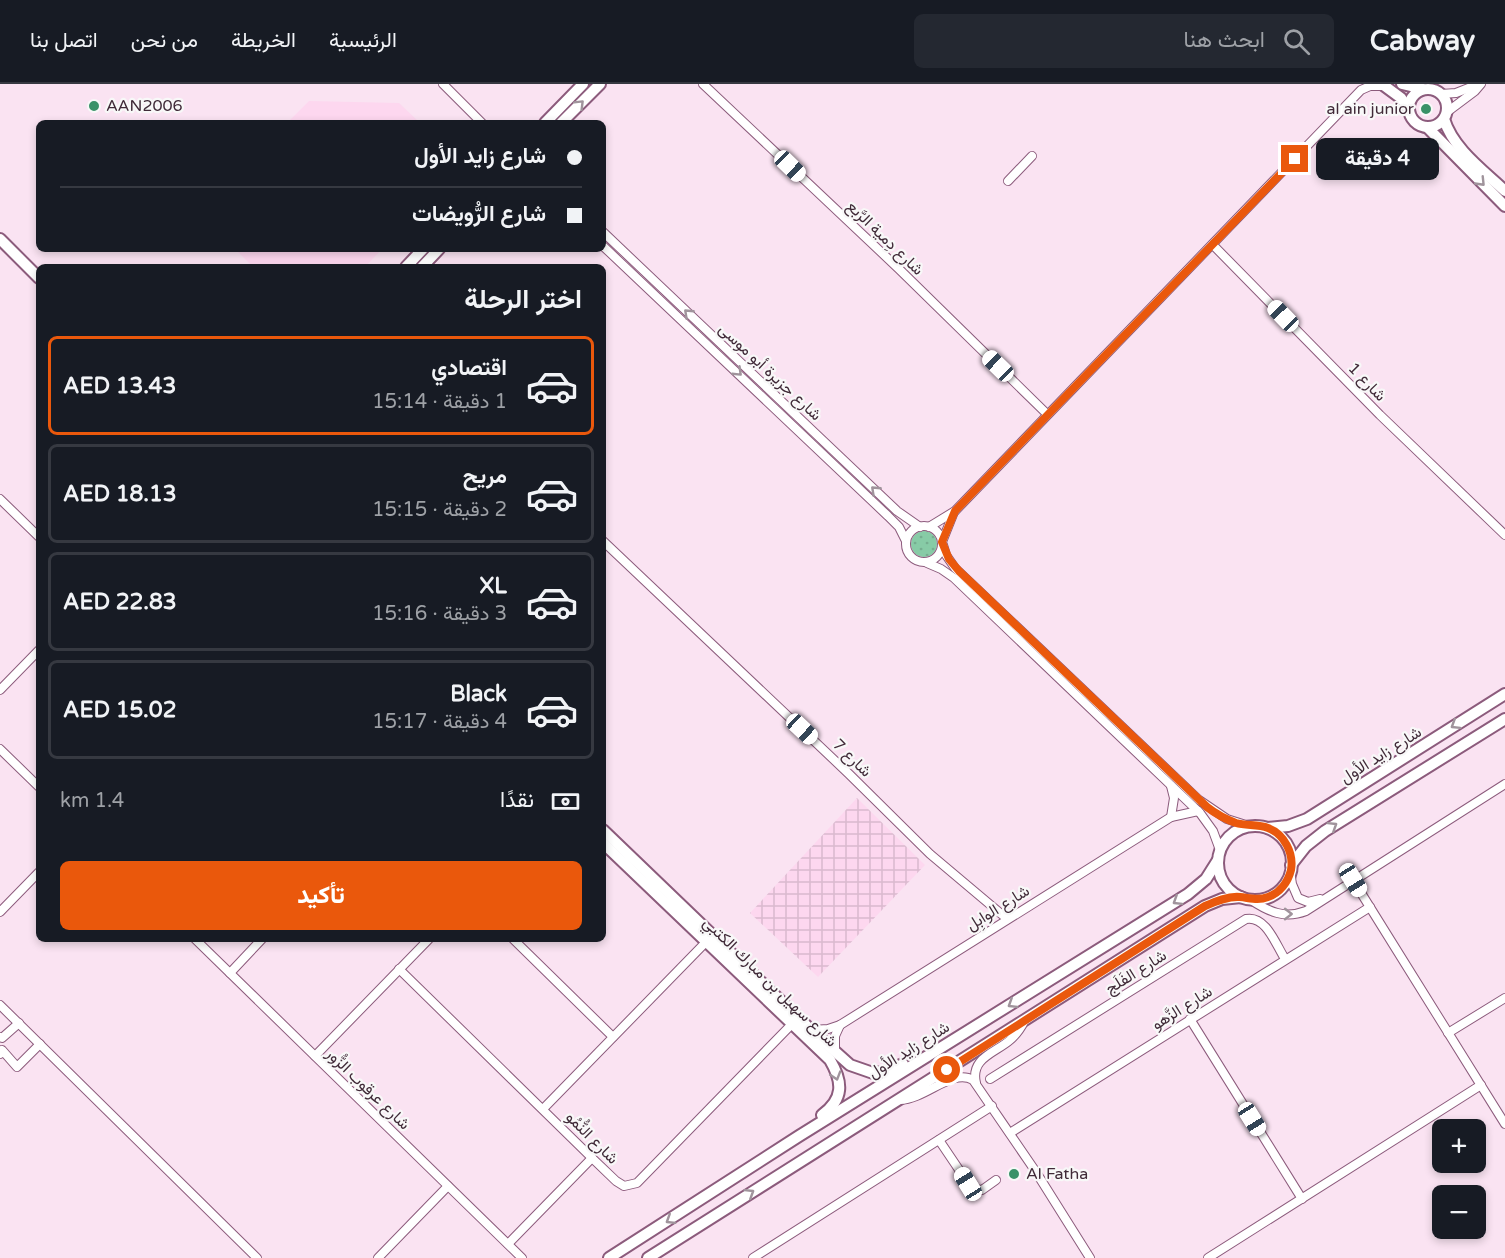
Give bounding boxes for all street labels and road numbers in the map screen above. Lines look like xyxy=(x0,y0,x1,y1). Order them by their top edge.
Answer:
street label: شارع دِمية الرَّبع xyxy=(842,196,928,280)
street label: شارع جزيرة أبو موسى xyxy=(714,319,826,426)
street label: شارع 1 xyxy=(1343,358,1390,406)
street label: شارع زايد الأول xyxy=(1337,722,1426,789)
street label: شارع 7 xyxy=(828,735,876,782)
street label: شارع الوابِل xyxy=(963,881,1034,937)
street label: شارع سهيل بن مبارك الكتبي xyxy=(697,913,841,1054)
street label: شارع الفَلَج xyxy=(1102,945,1171,1000)
street label: شارع الزَّهو xyxy=(1148,982,1217,1035)
street label: شارع زايد الأول xyxy=(865,1017,954,1084)
street label: شارع عرقوب الزُّور xyxy=(320,1043,415,1135)
street label: شارع النُّمُو xyxy=(561,1107,623,1169)

